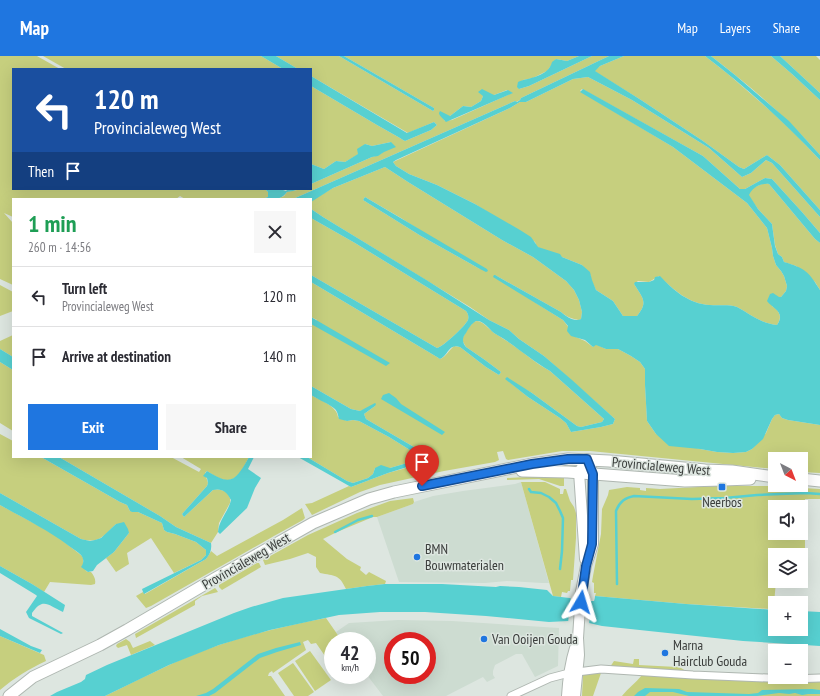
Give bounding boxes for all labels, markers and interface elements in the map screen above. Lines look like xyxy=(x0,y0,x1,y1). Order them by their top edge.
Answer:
text: Map xyxy=(20,16,49,40)
text: Map xyxy=(677,19,698,37)
text: Layers xyxy=(720,19,751,37)
text: Share xyxy=(773,19,800,37)
text: 120 m xyxy=(94,80,158,117)
icon: left xyxy=(28,84,80,136)
text: Provincialeweg West xyxy=(94,116,221,139)
icon: arrive xyxy=(62,160,84,182)
text: Then xyxy=(28,162,54,181)
text: 1 min xyxy=(28,208,76,239)
button: close xyxy=(254,211,296,253)
text: 260 m · 14:56 xyxy=(28,239,91,256)
text: Turn left xyxy=(62,279,107,298)
icon: left xyxy=(28,286,50,308)
text: 120 m xyxy=(263,287,296,306)
text: Provincialeweg West xyxy=(62,298,154,315)
icon: arrive xyxy=(28,346,50,368)
text: Arrive at destination xyxy=(62,347,171,366)
text: 140 m xyxy=(263,347,296,366)
button: Exit xyxy=(28,404,158,450)
button: Share xyxy=(166,404,296,450)
pin xyxy=(405,445,439,486)
icon: arrive xyxy=(411,451,433,473)
north arrow xyxy=(768,452,808,492)
map controls xyxy=(768,452,808,684)
street label: Provincialeweg West xyxy=(611,453,711,479)
marker: Neerbos xyxy=(717,482,727,492)
place label: Neerbos xyxy=(702,493,742,511)
button: sound xyxy=(768,500,808,540)
street label: Provincialeweg West xyxy=(199,528,293,593)
place label: BMN Bouwmaterialen xyxy=(425,540,504,574)
button: layers xyxy=(768,548,808,588)
marker: BMN Bouwmaterialen xyxy=(412,552,422,562)
position arrow xyxy=(560,581,602,623)
button: + xyxy=(768,596,808,636)
place label: Van Ooijen Gouda xyxy=(491,630,578,648)
speed limit sign: 50 xyxy=(384,632,436,684)
marker: Van Ooijen Gouda xyxy=(479,634,489,644)
place label: Marna Hairclub Gouda xyxy=(673,636,747,670)
text: 42 xyxy=(340,640,360,666)
button: − xyxy=(768,644,808,684)
marker: Marna Hairclub Gouda xyxy=(660,648,670,658)
text: km/h xyxy=(341,661,359,674)

